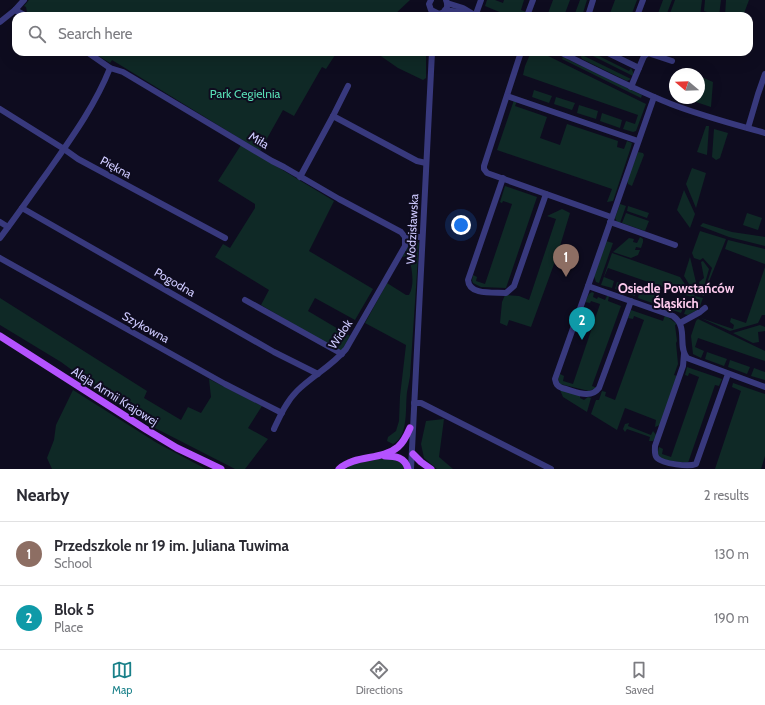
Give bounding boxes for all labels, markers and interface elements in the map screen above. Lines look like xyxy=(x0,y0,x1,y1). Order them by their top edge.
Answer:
search box xyxy=(12,12,753,56)
icon: search xyxy=(26,23,48,45)
text: Search here xyxy=(58,25,133,43)
north arrow xyxy=(669,68,705,104)
park label: Park Cegielnia xyxy=(210,86,280,101)
street label: Miła xyxy=(246,128,272,152)
street label: Piękna xyxy=(98,153,134,182)
street label: Wodzisławska xyxy=(403,193,421,265)
your location xyxy=(451,215,471,235)
pin: 1 xyxy=(553,244,579,277)
street label: Pogodna xyxy=(152,264,198,300)
district label: Osiedle Powstańców Śląskich xyxy=(618,280,735,311)
pin: 2 xyxy=(569,307,595,340)
street label: Szykowna xyxy=(120,308,172,346)
street label: Widok xyxy=(325,316,356,352)
street label: Aleja Armii Krajowej xyxy=(69,363,161,429)
text: Nearby xyxy=(16,485,69,505)
text: 2 results xyxy=(704,487,749,503)
text: Przedszkole nr 19 im. Juliana Tuwima xyxy=(54,537,289,555)
text: 1 xyxy=(27,546,31,562)
text: 130 m xyxy=(714,546,749,562)
text: School xyxy=(54,555,92,571)
text: Blok 5 xyxy=(54,601,94,619)
text: 2 xyxy=(26,610,32,626)
text: 190 m xyxy=(714,610,749,626)
text: Place xyxy=(54,619,83,635)
tab: Map xyxy=(111,659,133,697)
tab: Directions xyxy=(356,659,403,697)
tab: Saved xyxy=(625,659,654,697)

